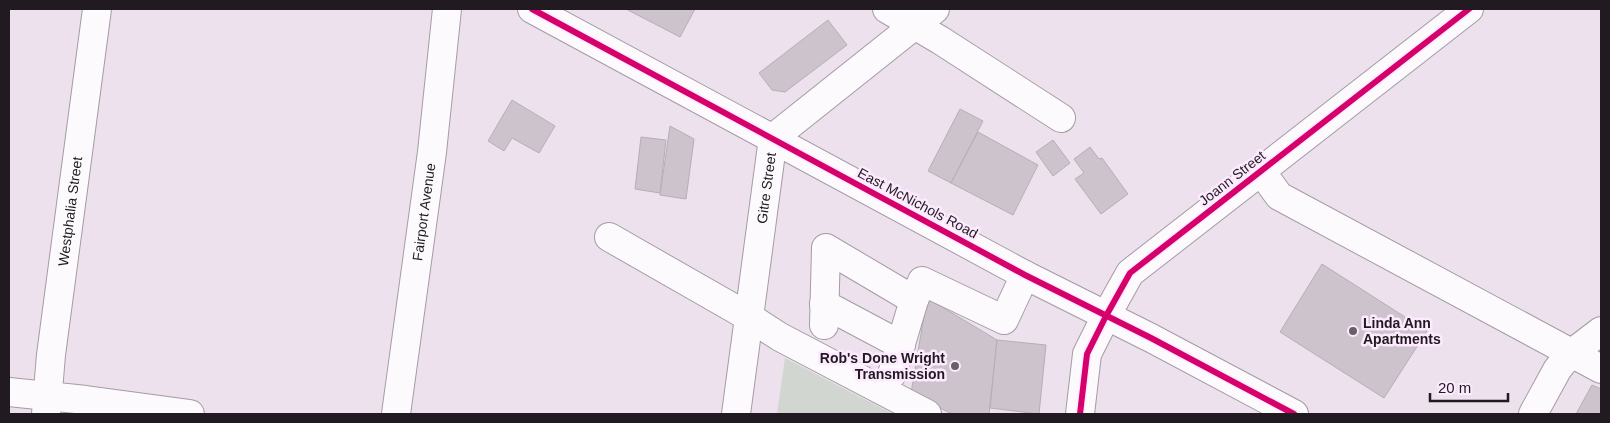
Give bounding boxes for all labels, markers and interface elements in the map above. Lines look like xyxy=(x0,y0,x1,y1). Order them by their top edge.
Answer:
street label: Joann Street xyxy=(1196,147,1268,209)
street label: Gitre Street xyxy=(754,151,779,225)
street label: Westphalia Street xyxy=(55,156,85,267)
street label: Fairport Avenue xyxy=(409,162,438,262)
street label: East McNichols Road xyxy=(855,165,981,241)
place label: Linda Ann Apartments xyxy=(1363,315,1441,347)
marker: Linda Ann Apartments xyxy=(1347,325,1359,337)
place label: Rob's Done Wright Transmission xyxy=(820,350,945,382)
marker: Rob's Done Wright Transmission xyxy=(949,360,961,372)
scale bar xyxy=(1430,370,1508,402)
text: 20 m xyxy=(1438,379,1471,396)

